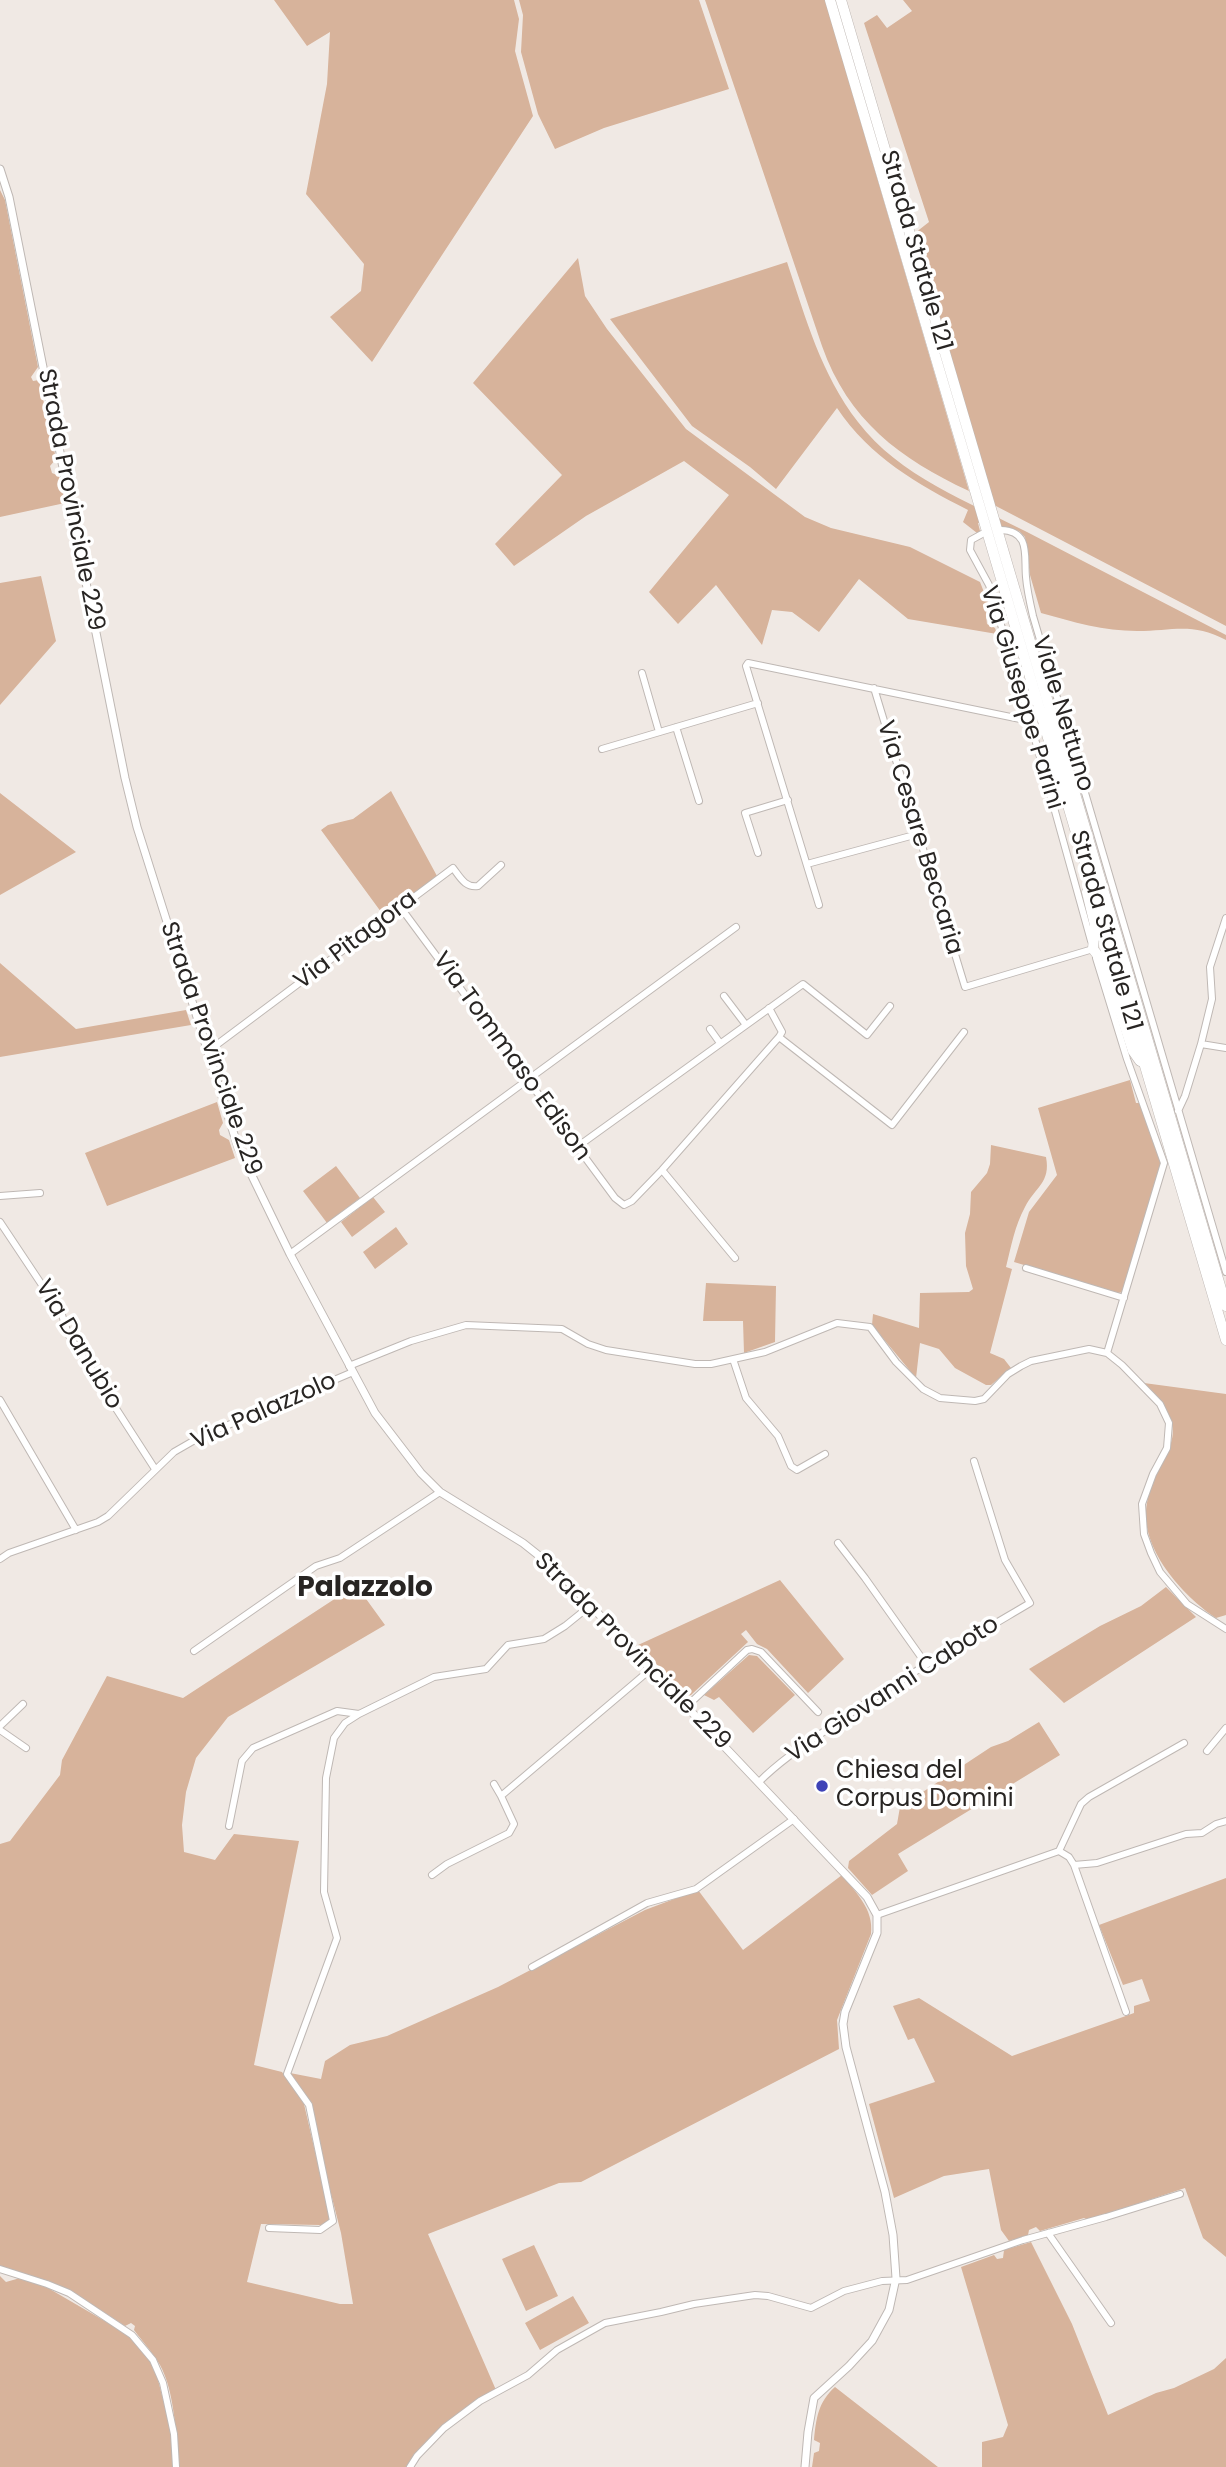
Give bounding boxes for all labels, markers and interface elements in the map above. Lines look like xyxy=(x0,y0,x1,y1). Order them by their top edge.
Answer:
street label: Strada Statale 121 xyxy=(873,147,957,355)
street label: Strada Provinciale 229 xyxy=(30,366,110,634)
street label: Via Giuseppe Parini xyxy=(973,583,1069,813)
street label: Viale Nettuno xyxy=(1025,633,1099,795)
street label: Via Cesare Beccaria xyxy=(870,718,968,958)
street label: Strada Statale 121 xyxy=(1063,827,1147,1035)
street label: Via Pitagora xyxy=(289,885,423,997)
street label: Strada Provinciale 229 xyxy=(153,918,267,1180)
street label: Via Tommaso Edison xyxy=(426,947,596,1167)
street label: Via Danubio xyxy=(28,1275,128,1415)
street label: Via Palazzolo xyxy=(187,1367,341,1457)
street label: Strada Provinciale 229 xyxy=(528,1548,736,1756)
district label: Palazzolo xyxy=(297,1572,433,1606)
street label: Via Giovanni Caboto xyxy=(781,1610,1005,1770)
place label: Chiesa del Corpus Domini xyxy=(836,1758,1014,1814)
marker: Chiesa del Corpus Domini xyxy=(814,1778,830,1794)

